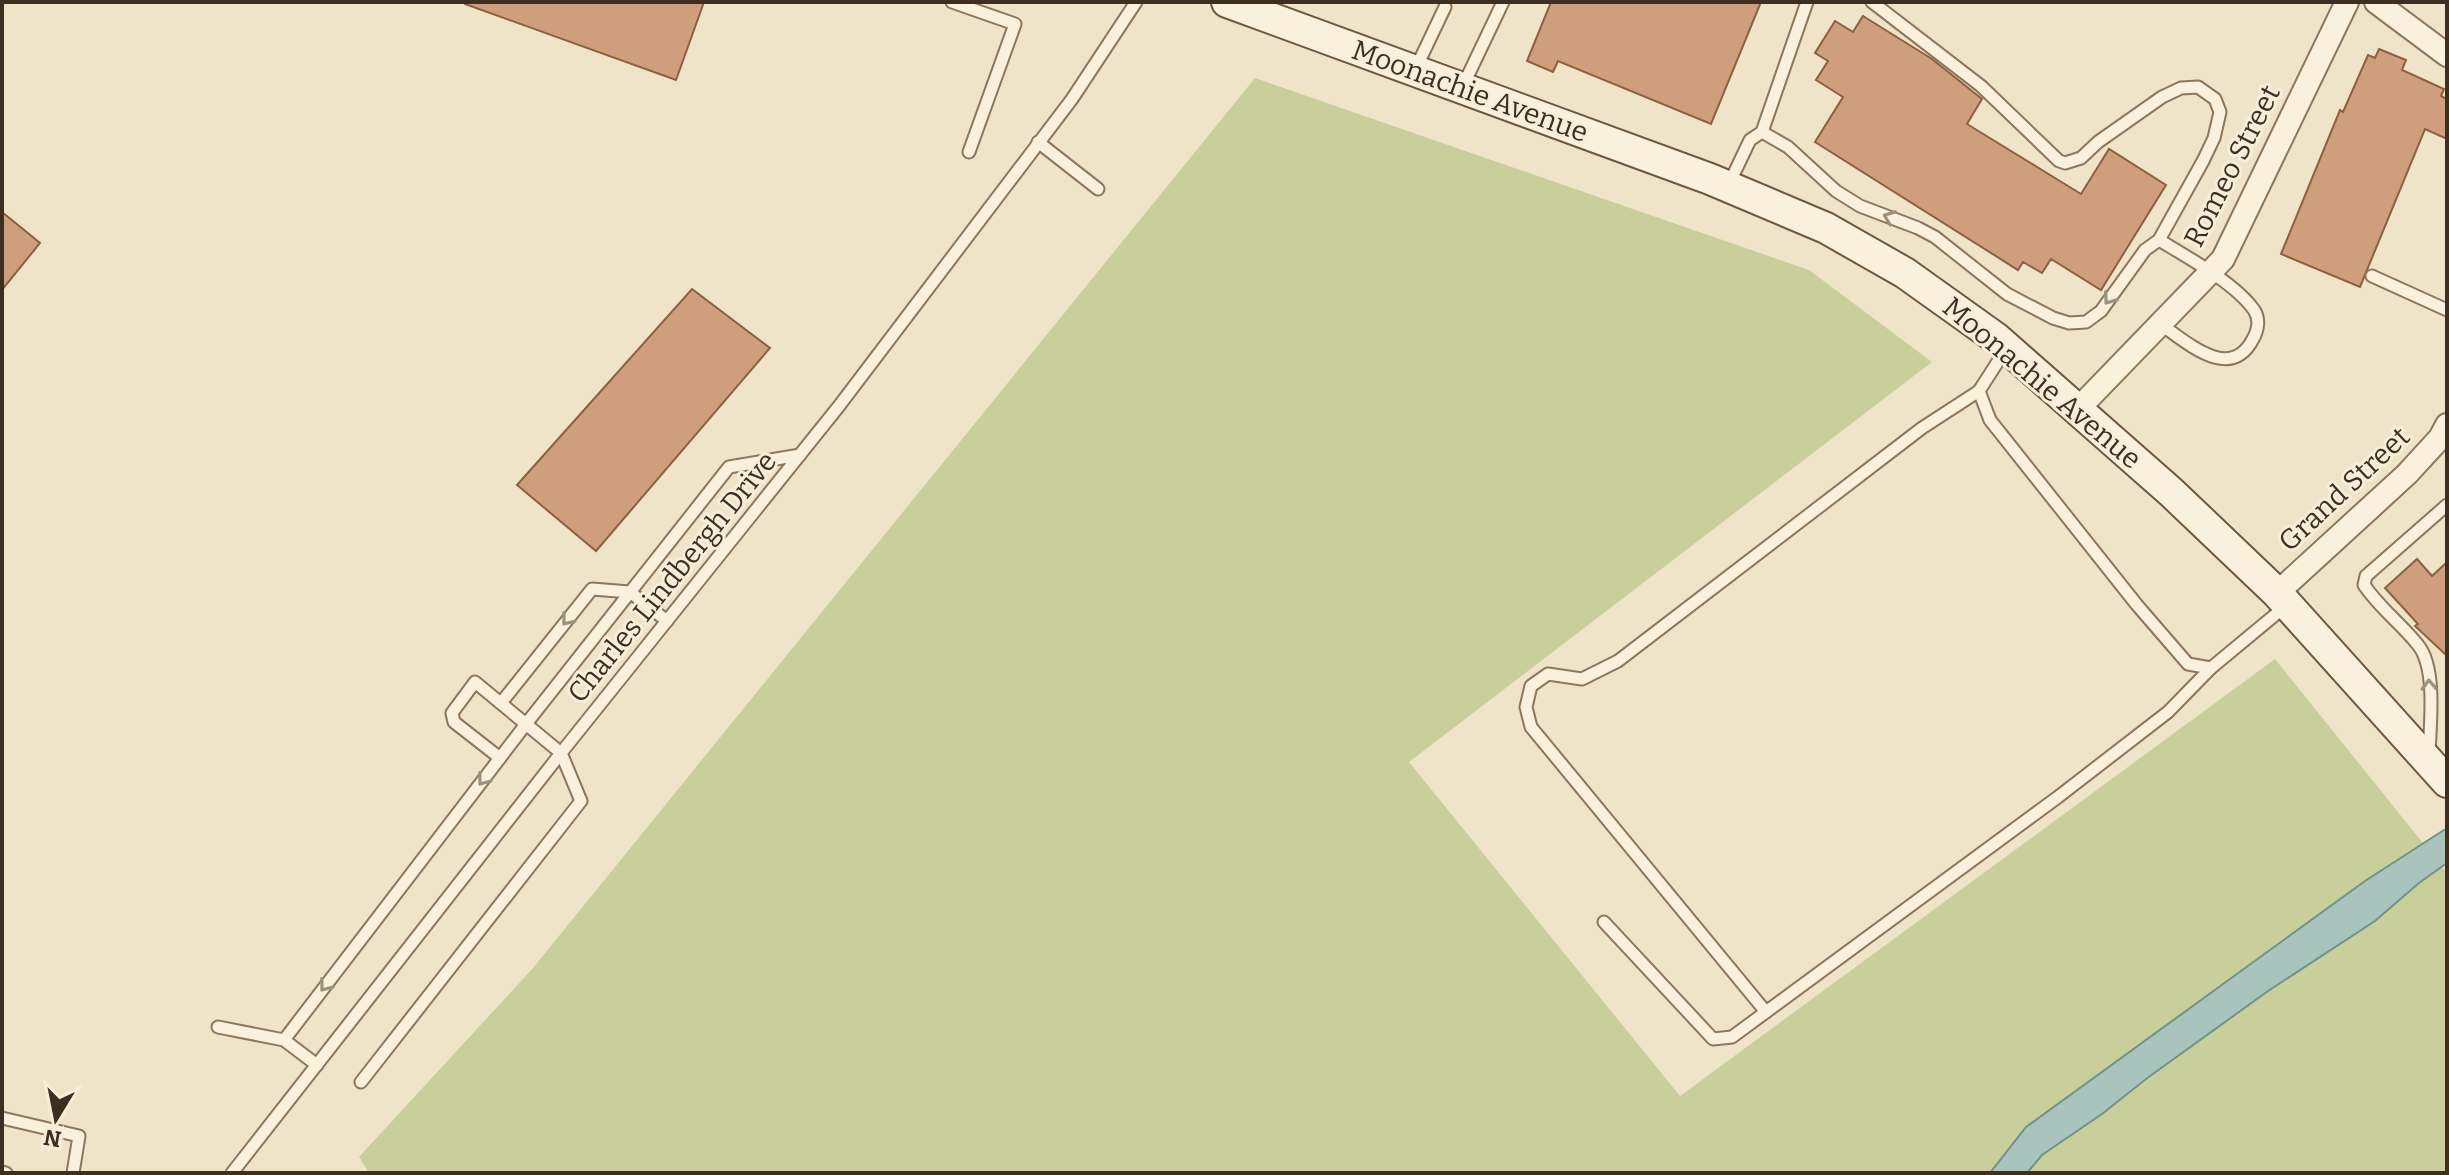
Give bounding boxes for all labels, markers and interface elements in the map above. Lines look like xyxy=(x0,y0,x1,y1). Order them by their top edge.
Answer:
street label: Moonachie Avenue xyxy=(1348,33,1592,149)
street label: Romeo Street xyxy=(2177,80,2287,252)
one-way arrow xyxy=(1883,210,1897,227)
street label: Moonachie Avenue xyxy=(1936,290,2148,476)
one-way arrow xyxy=(2104,291,2119,305)
street label: Grand Street xyxy=(2272,420,2416,558)
street label: Charles Lindbergh Drive xyxy=(561,445,783,709)
one-way arrow xyxy=(562,611,577,625)
one-way arrow xyxy=(2421,678,2438,691)
one-way arrow xyxy=(478,771,492,786)
one-way arrow xyxy=(321,977,335,992)
north arrow xyxy=(16,1079,96,1159)
text: N xyxy=(42,1123,63,1153)

